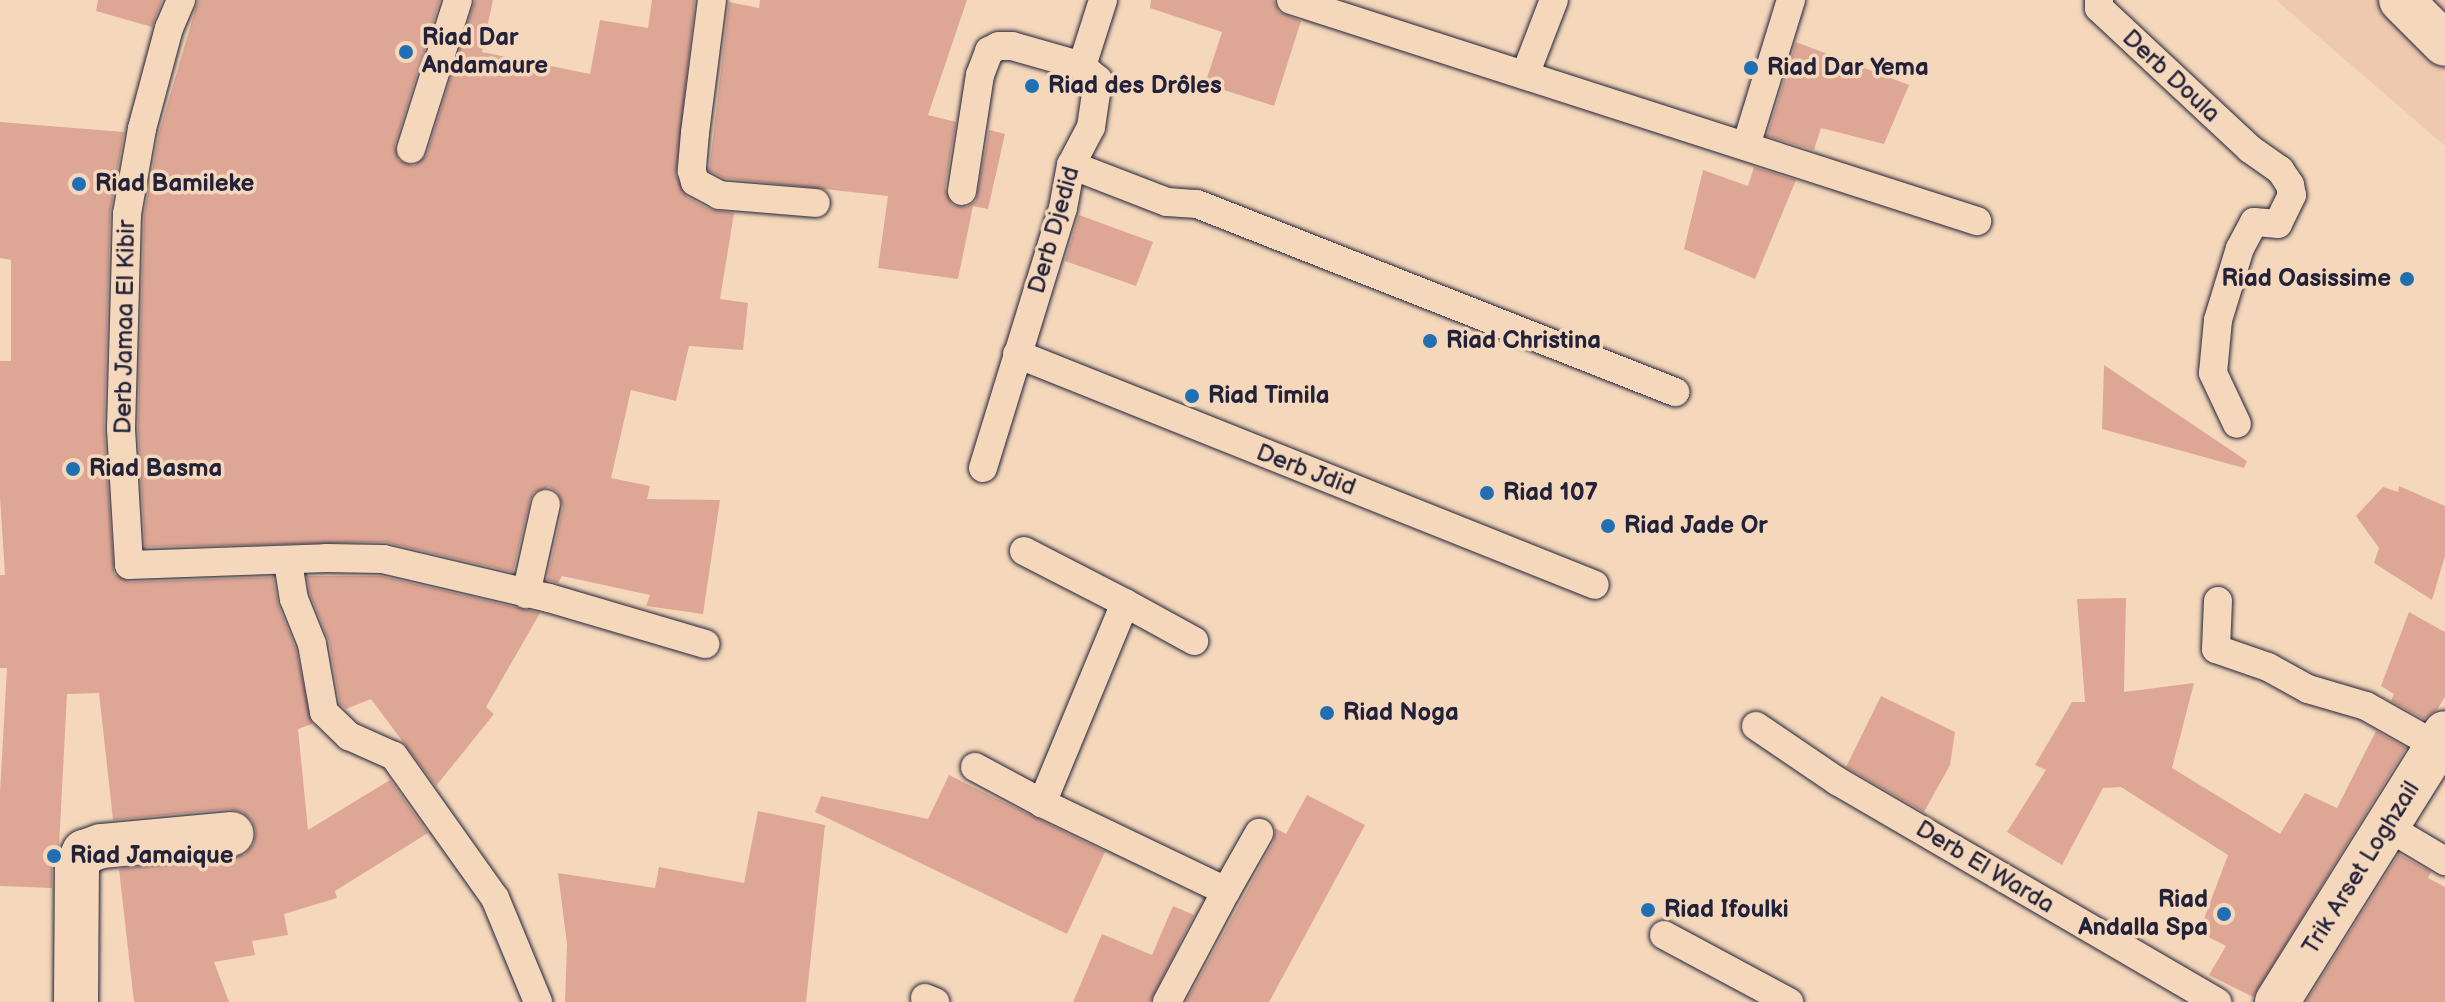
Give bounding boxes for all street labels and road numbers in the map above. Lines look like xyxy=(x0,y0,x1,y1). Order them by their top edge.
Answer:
street label: Derb Doula xyxy=(2116,24,2226,128)
street label: Derb Djedid xyxy=(1022,163,1086,297)
street label: Derb Jamaa El Kibir xyxy=(109,219,141,435)
street label: Derb Jdid xyxy=(1252,438,1360,502)
street label: Trik Arset Loghzail xyxy=(2296,776,2426,960)
street label: Derb El Warda xyxy=(1910,814,2060,920)

